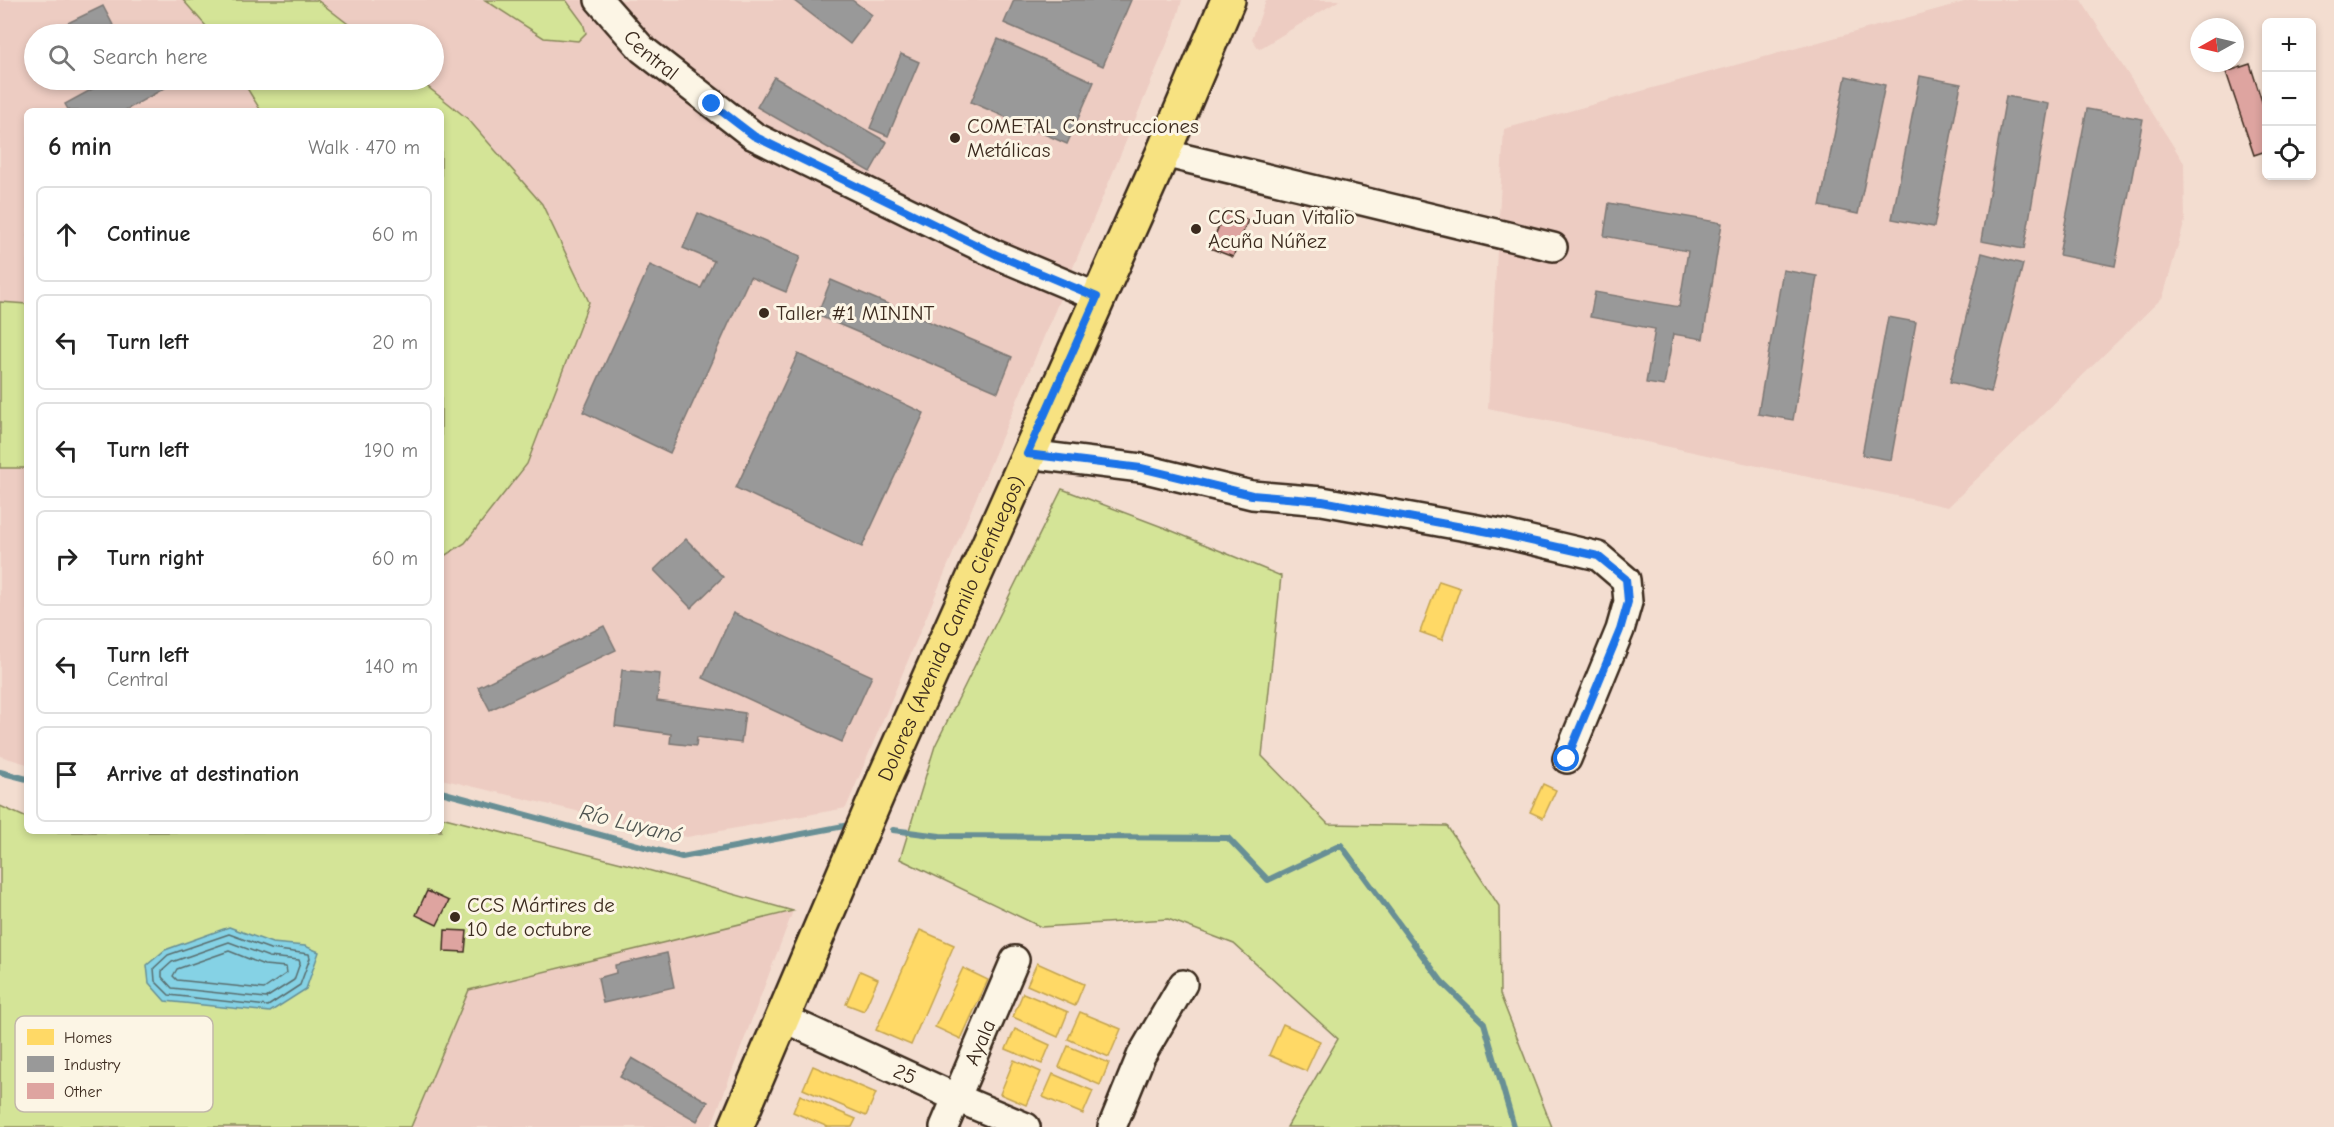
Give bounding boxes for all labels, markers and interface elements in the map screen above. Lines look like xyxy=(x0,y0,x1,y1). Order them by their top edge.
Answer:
north arrow xyxy=(2190,18,2244,72)
map controls xyxy=(2262,18,2316,180)
button: + xyxy=(2262,18,2316,72)
search box xyxy=(24,24,444,90)
street label: Central xyxy=(619,25,683,85)
icon: search xyxy=(45,41,78,74)
text: Search here xyxy=(93,44,208,70)
button: − xyxy=(2262,72,2316,126)
route end xyxy=(698,90,724,116)
place label: COMETAL Construcciones Metálicas xyxy=(967,114,1199,162)
button: locate xyxy=(2262,126,2316,180)
marker: COMETAL Construcciones Metálicas xyxy=(948,131,962,145)
text: 6 min xyxy=(48,132,112,162)
text: Walk · 470 m xyxy=(308,136,420,159)
place label: CCS Juan Vitalio Acuña Núñez xyxy=(1208,205,1355,253)
icon: ahead xyxy=(50,218,83,251)
text: Continue xyxy=(107,221,190,247)
marker: CCS Juan Vitalio Acuña Núñez xyxy=(1189,222,1203,236)
text: 60 m xyxy=(372,223,418,246)
place label: Taller #1 MININT xyxy=(776,301,934,325)
marker: Taller #1 MININT xyxy=(757,306,771,320)
icon: left xyxy=(50,326,83,359)
text: Turn left xyxy=(107,329,189,355)
text: 20 m xyxy=(372,331,418,354)
icon: left xyxy=(50,434,83,467)
text: Turn left xyxy=(107,437,189,463)
text: 190 m xyxy=(364,439,418,462)
street label: Dolores (Avenida Camilo Cienfuegos) xyxy=(873,472,1030,785)
icon: right xyxy=(50,542,83,575)
text: Turn right xyxy=(107,545,204,571)
text: 60 m xyxy=(372,547,418,570)
text: Turn left xyxy=(107,642,189,668)
icon: left xyxy=(50,650,83,683)
text: 140 m xyxy=(365,655,418,678)
text: Central xyxy=(107,668,168,691)
route start xyxy=(1553,745,1579,771)
icon: arrive xyxy=(50,758,83,791)
text: Arrive at destination xyxy=(107,761,299,787)
water label: Río Luyanó xyxy=(577,799,685,849)
place label: CCS Mártires de 10 de octubre xyxy=(467,893,615,941)
marker: CCS Mártires de 10 de octubre xyxy=(448,910,462,924)
legend xyxy=(15,1016,213,1112)
street label: Ayala xyxy=(960,1016,1000,1069)
text: Homes xyxy=(64,1029,112,1047)
text: Industry xyxy=(64,1056,121,1074)
street label: 25 xyxy=(890,1058,920,1090)
text: Other xyxy=(64,1083,102,1101)

